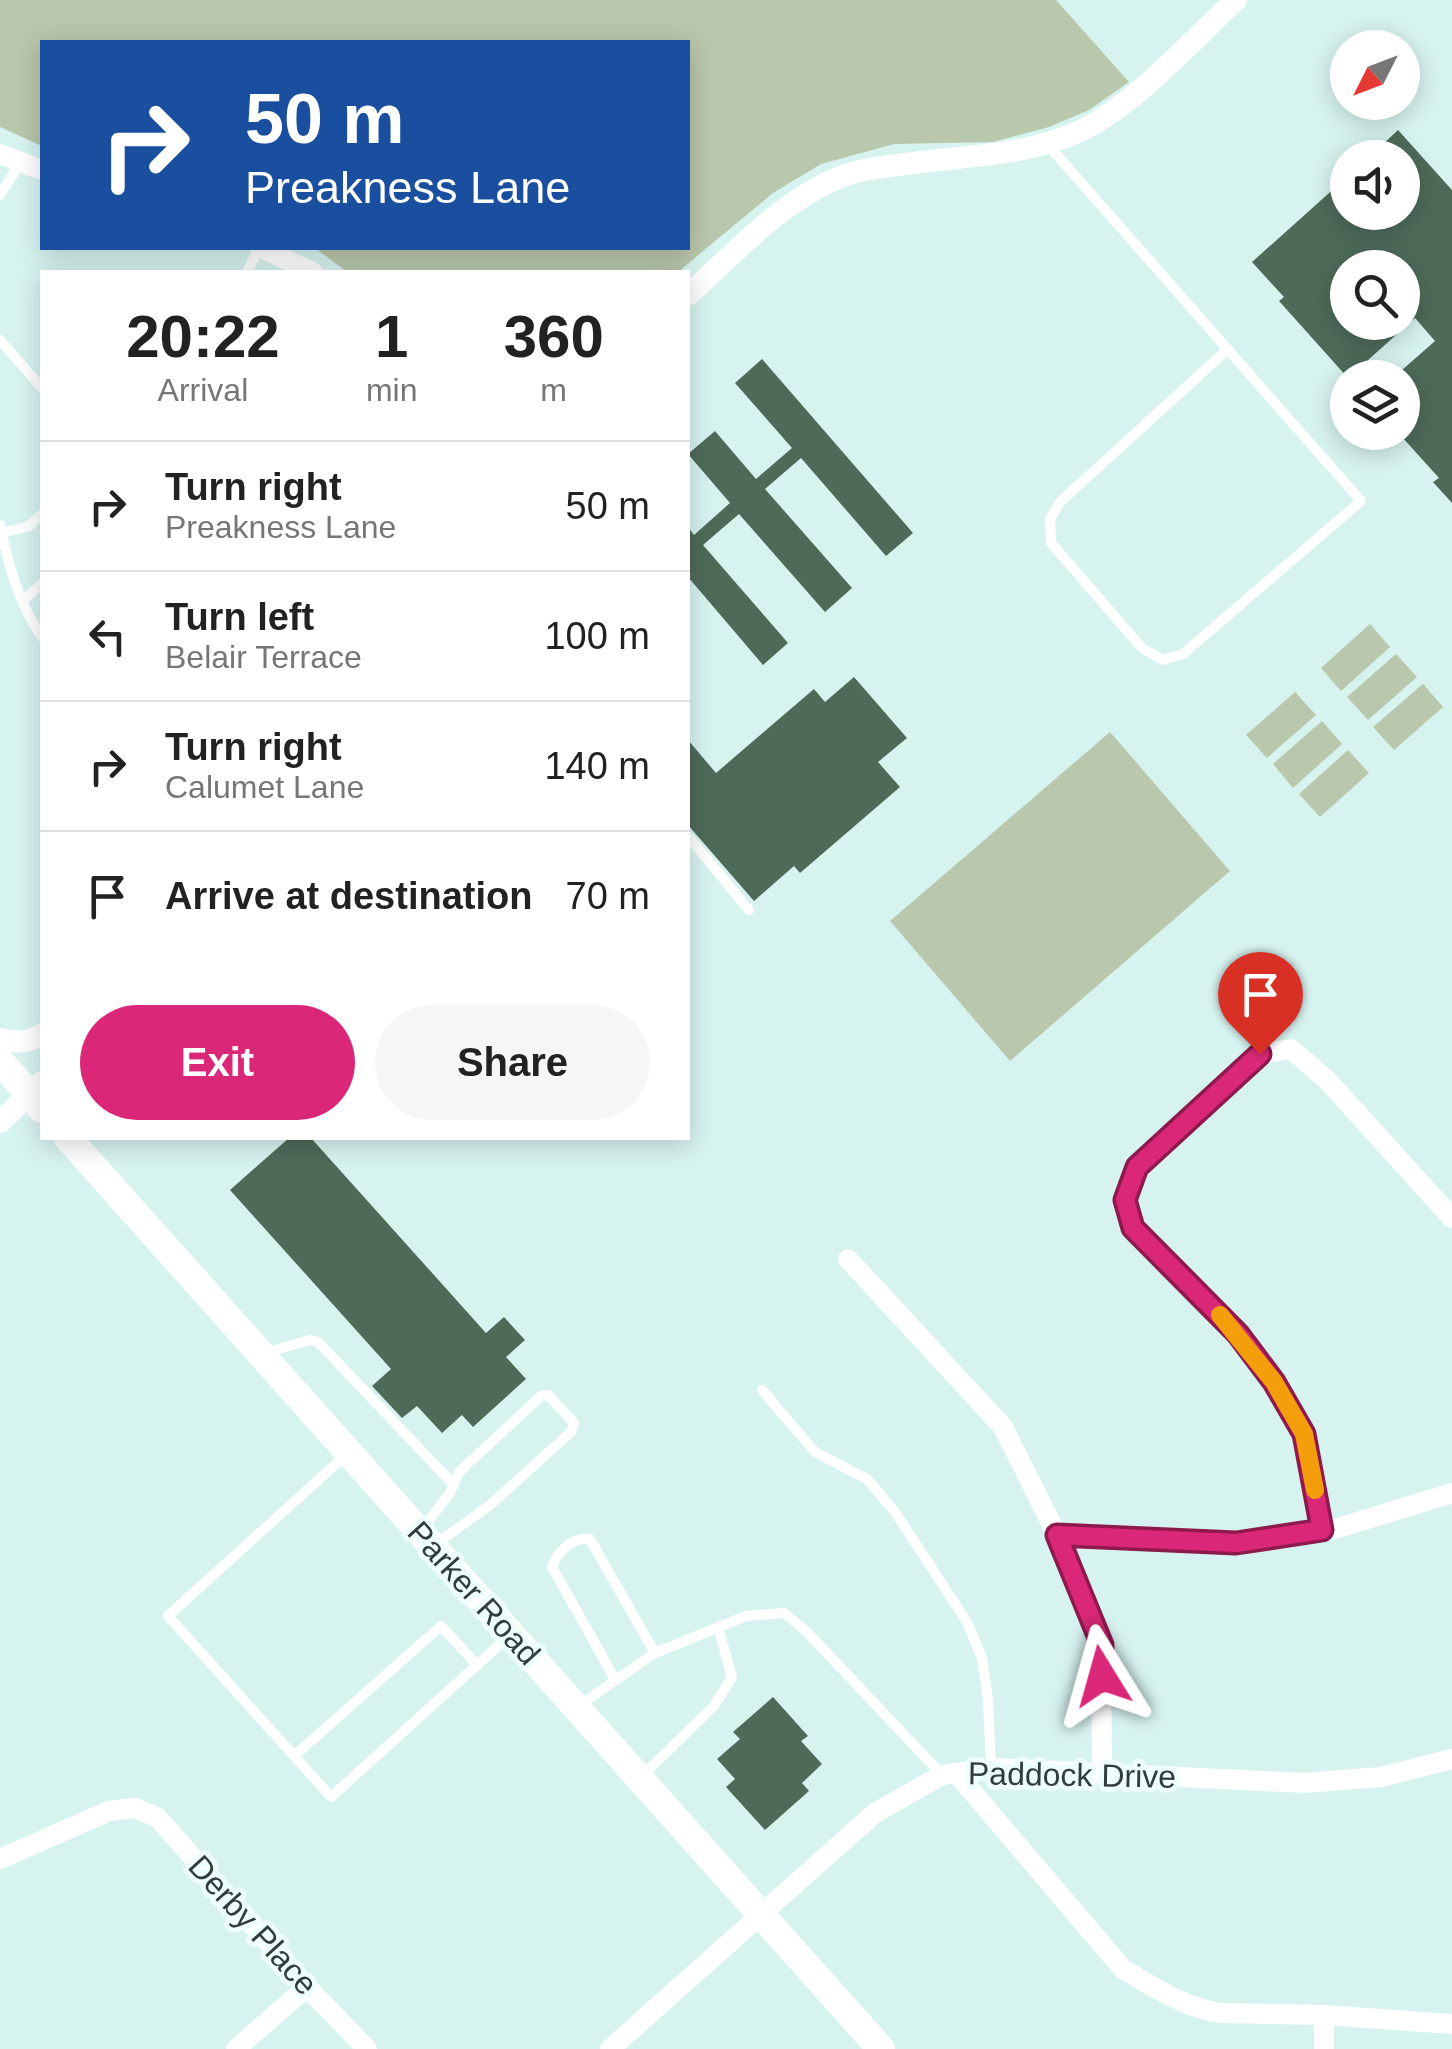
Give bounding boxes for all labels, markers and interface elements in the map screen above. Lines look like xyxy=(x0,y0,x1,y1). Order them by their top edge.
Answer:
north arrow xyxy=(1330,30,1420,120)
map controls xyxy=(1330,30,1420,450)
icon: right xyxy=(80,80,210,210)
text: 50 m xyxy=(245,80,405,158)
button: sound xyxy=(1330,140,1420,230)
text: Preakness Lane xyxy=(245,162,570,213)
button: search xyxy=(1330,250,1420,340)
text: 20:22 xyxy=(126,303,280,370)
text: 1 xyxy=(375,303,408,370)
text: 360 xyxy=(504,303,604,370)
button: layers xyxy=(1330,360,1420,450)
text: Arrival xyxy=(158,372,248,408)
text: min xyxy=(366,372,417,408)
text: m xyxy=(540,372,567,408)
text: Turn right xyxy=(165,466,342,508)
icon: right xyxy=(80,479,135,534)
text: 50 m xyxy=(566,485,650,527)
text: Preakness Lane xyxy=(165,509,396,545)
text: Turn left xyxy=(165,596,314,638)
icon: left xyxy=(80,609,135,664)
text: 100 m xyxy=(544,615,650,657)
text: Belair Terrace xyxy=(165,639,362,675)
text: Turn right xyxy=(165,726,342,768)
icon: right xyxy=(80,739,135,794)
text: 140 m xyxy=(544,745,650,787)
text: Calumet Lane xyxy=(165,769,364,805)
icon: arrive xyxy=(80,869,135,924)
text: Arrive at destination xyxy=(165,875,532,917)
text: 70 m xyxy=(566,875,650,917)
pin xyxy=(1218,952,1303,1055)
icon: arrive xyxy=(1233,967,1288,1022)
button: Exit xyxy=(80,1005,355,1120)
button: Share xyxy=(375,1005,650,1120)
street label: Parker Road xyxy=(401,1514,547,1672)
position arrow xyxy=(1050,1624,1154,1728)
street label: Paddock Drive xyxy=(968,1755,1176,1795)
street label: Derby Place xyxy=(181,1848,325,2002)

